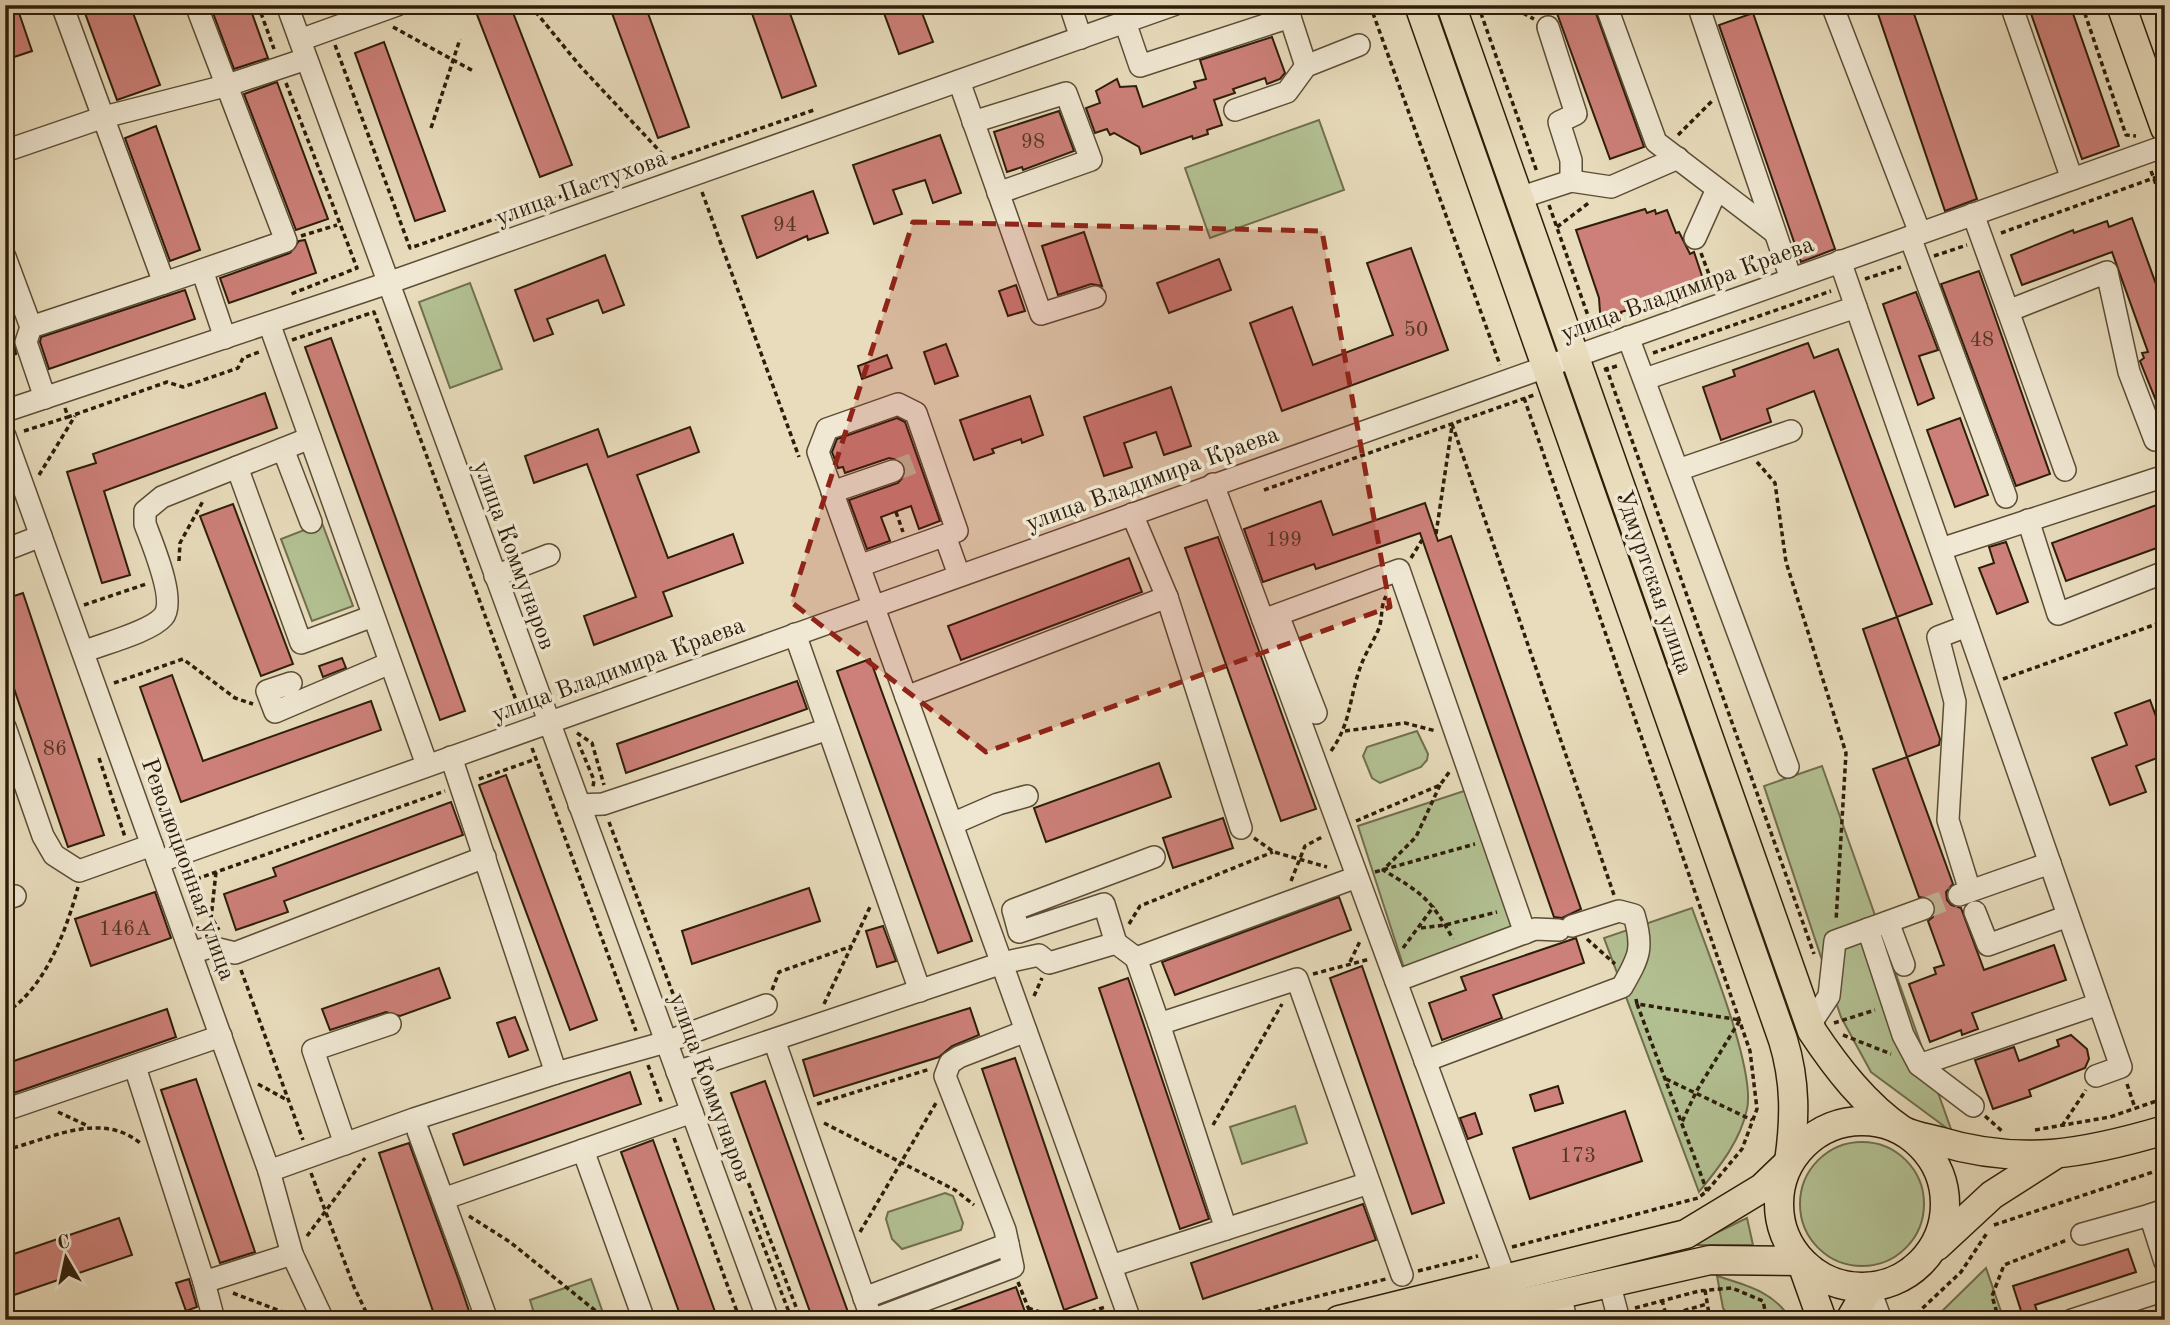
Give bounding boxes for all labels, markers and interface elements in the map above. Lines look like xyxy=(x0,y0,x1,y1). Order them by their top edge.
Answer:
house number: 98 xyxy=(1021,132,1045,153)
street label: улица Пастухова xyxy=(493,147,671,231)
house number: 94 xyxy=(773,215,797,236)
street label: улица Владимира Краева xyxy=(1558,233,1817,347)
house number: 50 xyxy=(1404,320,1428,341)
house number: 48 xyxy=(1970,330,1994,351)
street label: улица Владимира Краева xyxy=(1023,423,1282,537)
street label: улица Коммунаров xyxy=(468,458,558,653)
street label: Удмуртская улица xyxy=(1610,488,1696,678)
house number: 199 xyxy=(1266,530,1302,551)
street label: улица Владимира Краева xyxy=(489,614,748,728)
house number: 86 xyxy=(43,739,67,760)
street label: Революционная улица xyxy=(136,756,238,984)
house number: 146А xyxy=(99,919,151,940)
street label: улица Коммунаров xyxy=(664,990,754,1185)
house number: 173 xyxy=(1560,1146,1596,1167)
north arrow xyxy=(32,1224,102,1294)
text: С xyxy=(56,1233,71,1254)

